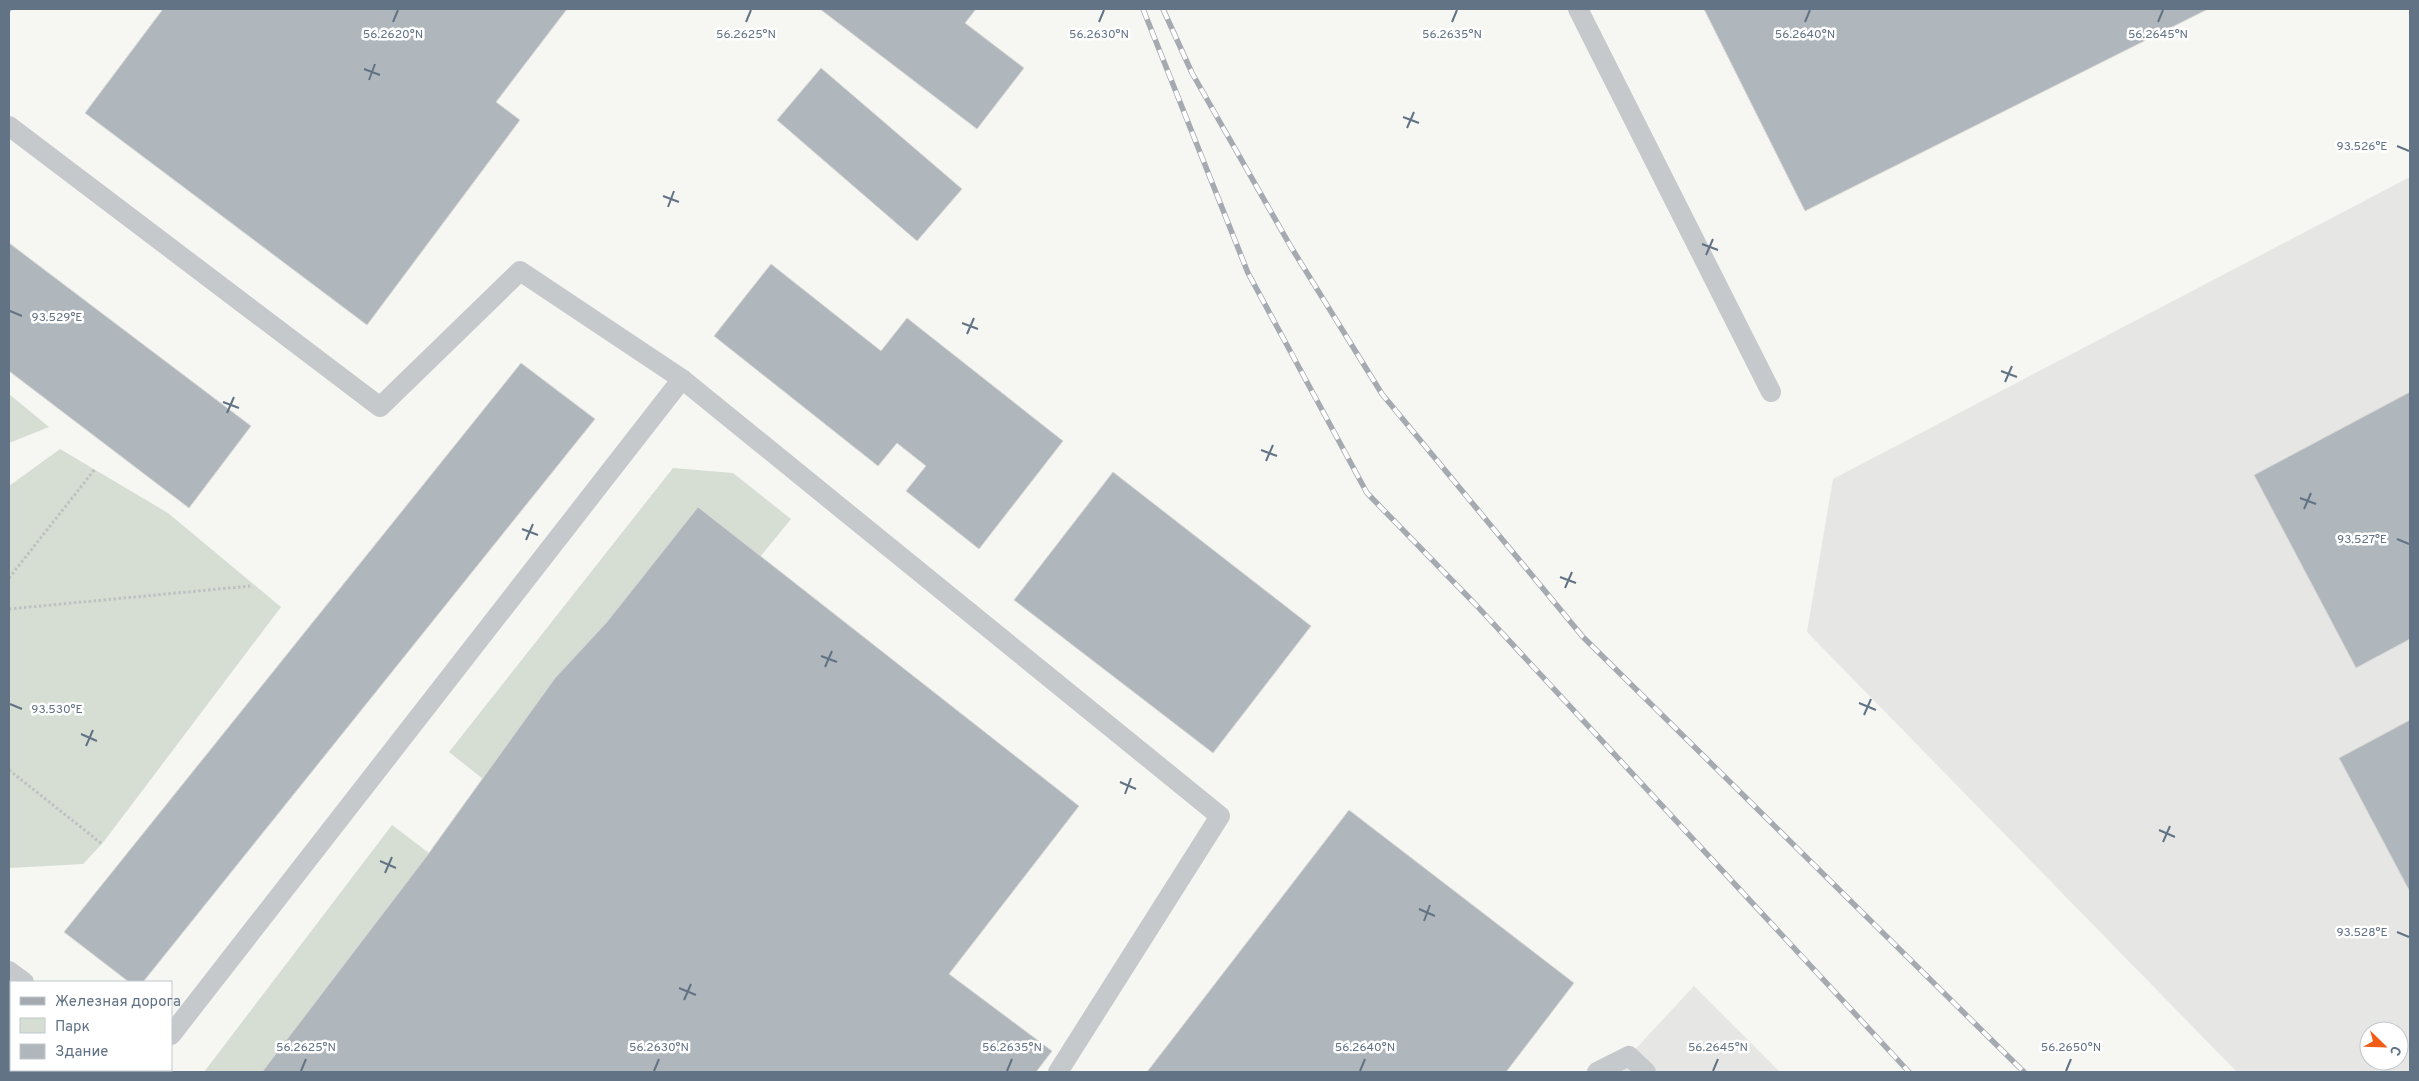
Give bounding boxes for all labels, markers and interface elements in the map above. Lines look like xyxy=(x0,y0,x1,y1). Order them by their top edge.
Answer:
text: 56.2620°N xyxy=(363,27,423,43)
text: 56.2625°N xyxy=(716,27,776,43)
text: 56.2630°N xyxy=(1069,27,1129,43)
text: 56.2635°N xyxy=(1422,27,1482,43)
text: 56.2640°N xyxy=(1775,27,1835,43)
text: 56.2645°N xyxy=(2128,27,2188,43)
text: 93.526°E xyxy=(2336,139,2388,155)
text: 93.529°E xyxy=(31,310,83,326)
text: 93.527°E xyxy=(2337,532,2387,548)
text: 93.530°E xyxy=(31,702,83,718)
text: 93.528°E xyxy=(2336,925,2388,941)
legend xyxy=(10,981,172,1071)
text: Железная дорога xyxy=(55,993,181,1012)
text: Парк xyxy=(55,1018,90,1037)
north arrow xyxy=(2359,1021,2409,1071)
text: 56.2625°N xyxy=(276,1040,336,1056)
text: 56.2630°N xyxy=(629,1040,689,1056)
text: 56.2635°N xyxy=(982,1040,1042,1056)
text: 56.2640°N xyxy=(1335,1040,1395,1056)
text: 56.2645°N xyxy=(1688,1040,1748,1056)
text: 56.2650°N xyxy=(2041,1040,2101,1056)
text: Здание xyxy=(55,1043,108,1062)
text: С xyxy=(2385,1043,2404,1058)

